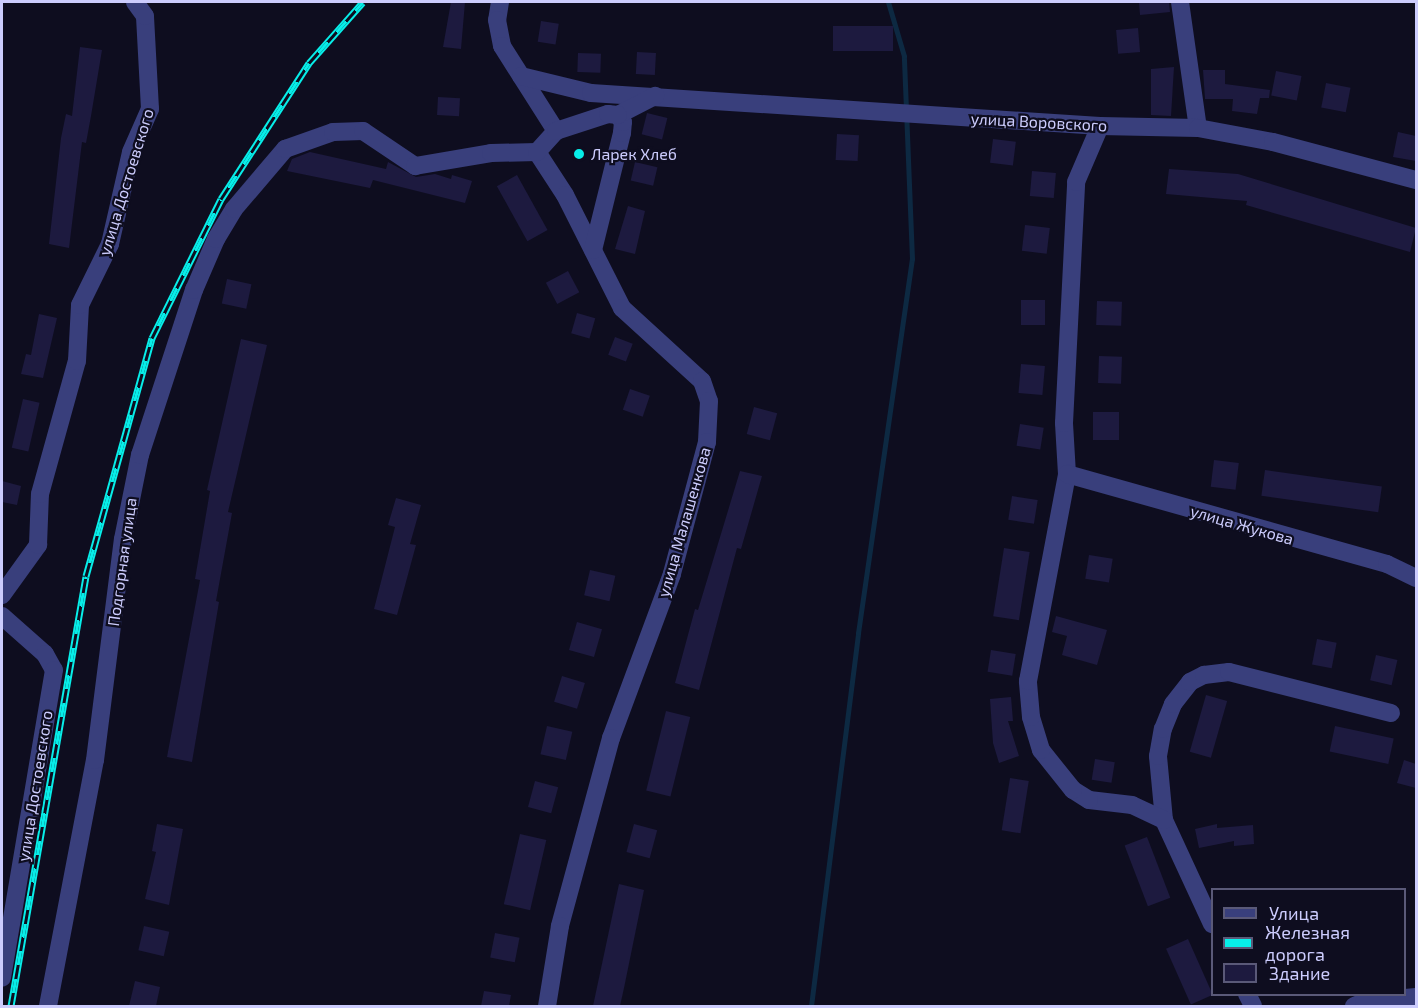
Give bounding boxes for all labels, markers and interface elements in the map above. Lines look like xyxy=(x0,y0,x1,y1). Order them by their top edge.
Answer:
street label: улица Достоевского xyxy=(95,106,157,258)
street label: улица Воровского xyxy=(970,109,1108,135)
place label: Ларек Хлеб xyxy=(591,144,677,164)
marker: Ларек Хлеб xyxy=(572,147,586,161)
street label: улица Малашенкова xyxy=(653,445,715,599)
street label: Подгорная улица xyxy=(103,496,141,628)
street label: улица Жукова xyxy=(1188,501,1296,549)
street label: улица Достоевского xyxy=(14,709,56,863)
legend xyxy=(1211,888,1406,996)
text: Улица xyxy=(1269,902,1319,924)
text: Железная дорога xyxy=(1265,921,1350,965)
text: Здание xyxy=(1269,962,1330,984)

